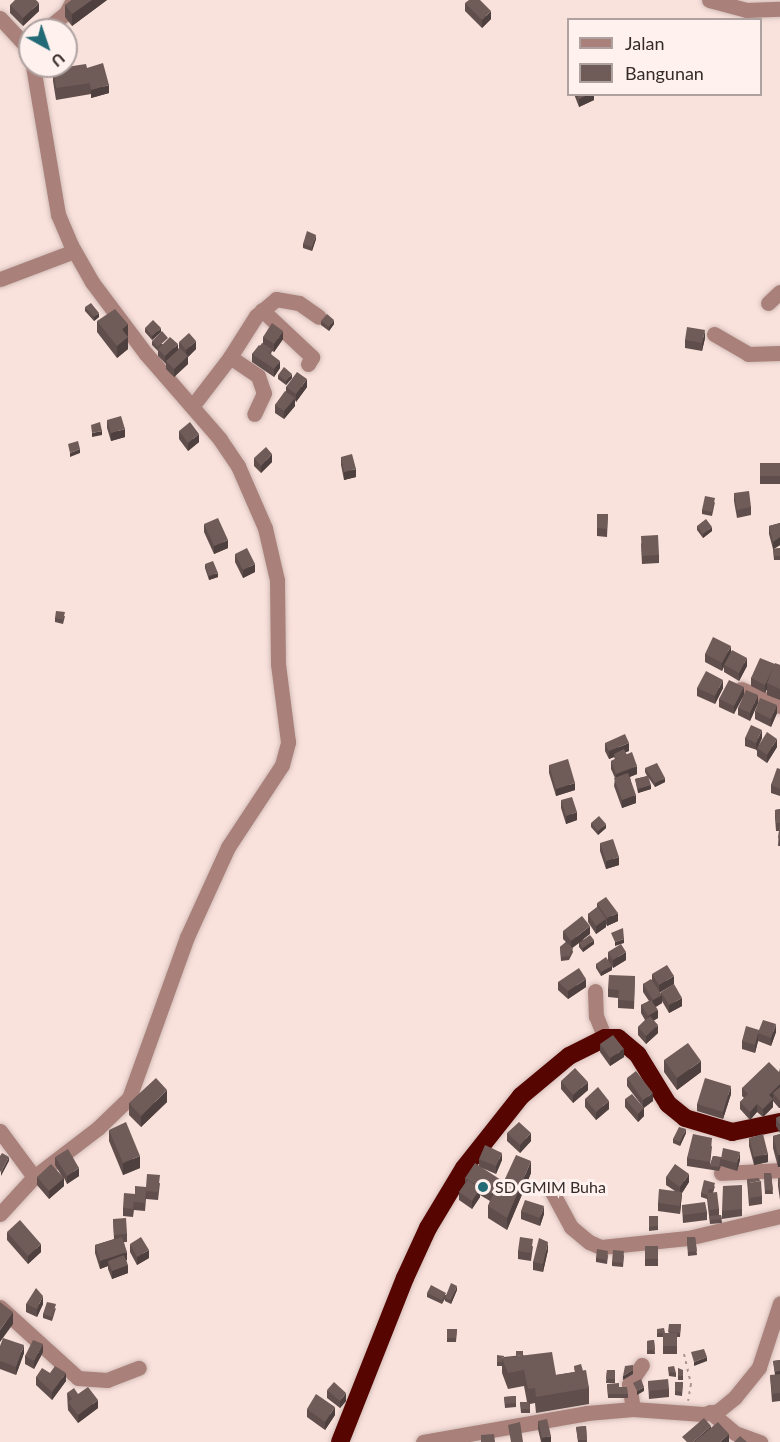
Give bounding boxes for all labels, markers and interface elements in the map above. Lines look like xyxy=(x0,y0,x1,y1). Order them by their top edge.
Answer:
north arrow xyxy=(18,18,78,78)
legend xyxy=(567,18,762,96)
text: Jalan xyxy=(625,32,664,54)
text: U xyxy=(48,50,69,72)
text: Bangunan xyxy=(625,62,704,84)
place label: SD GMIM Buha xyxy=(495,1177,606,1197)
marker: SD GMIM Buha xyxy=(476,1180,490,1194)

